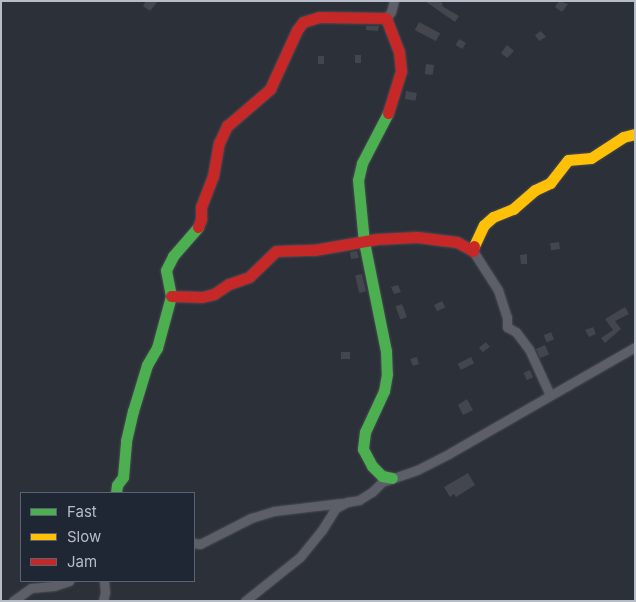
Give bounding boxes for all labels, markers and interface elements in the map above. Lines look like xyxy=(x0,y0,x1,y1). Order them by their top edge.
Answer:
legend xyxy=(20,492,195,582)
text: Fast xyxy=(67,502,97,521)
text: Slow xyxy=(67,527,101,546)
text: Jam xyxy=(67,552,97,571)

